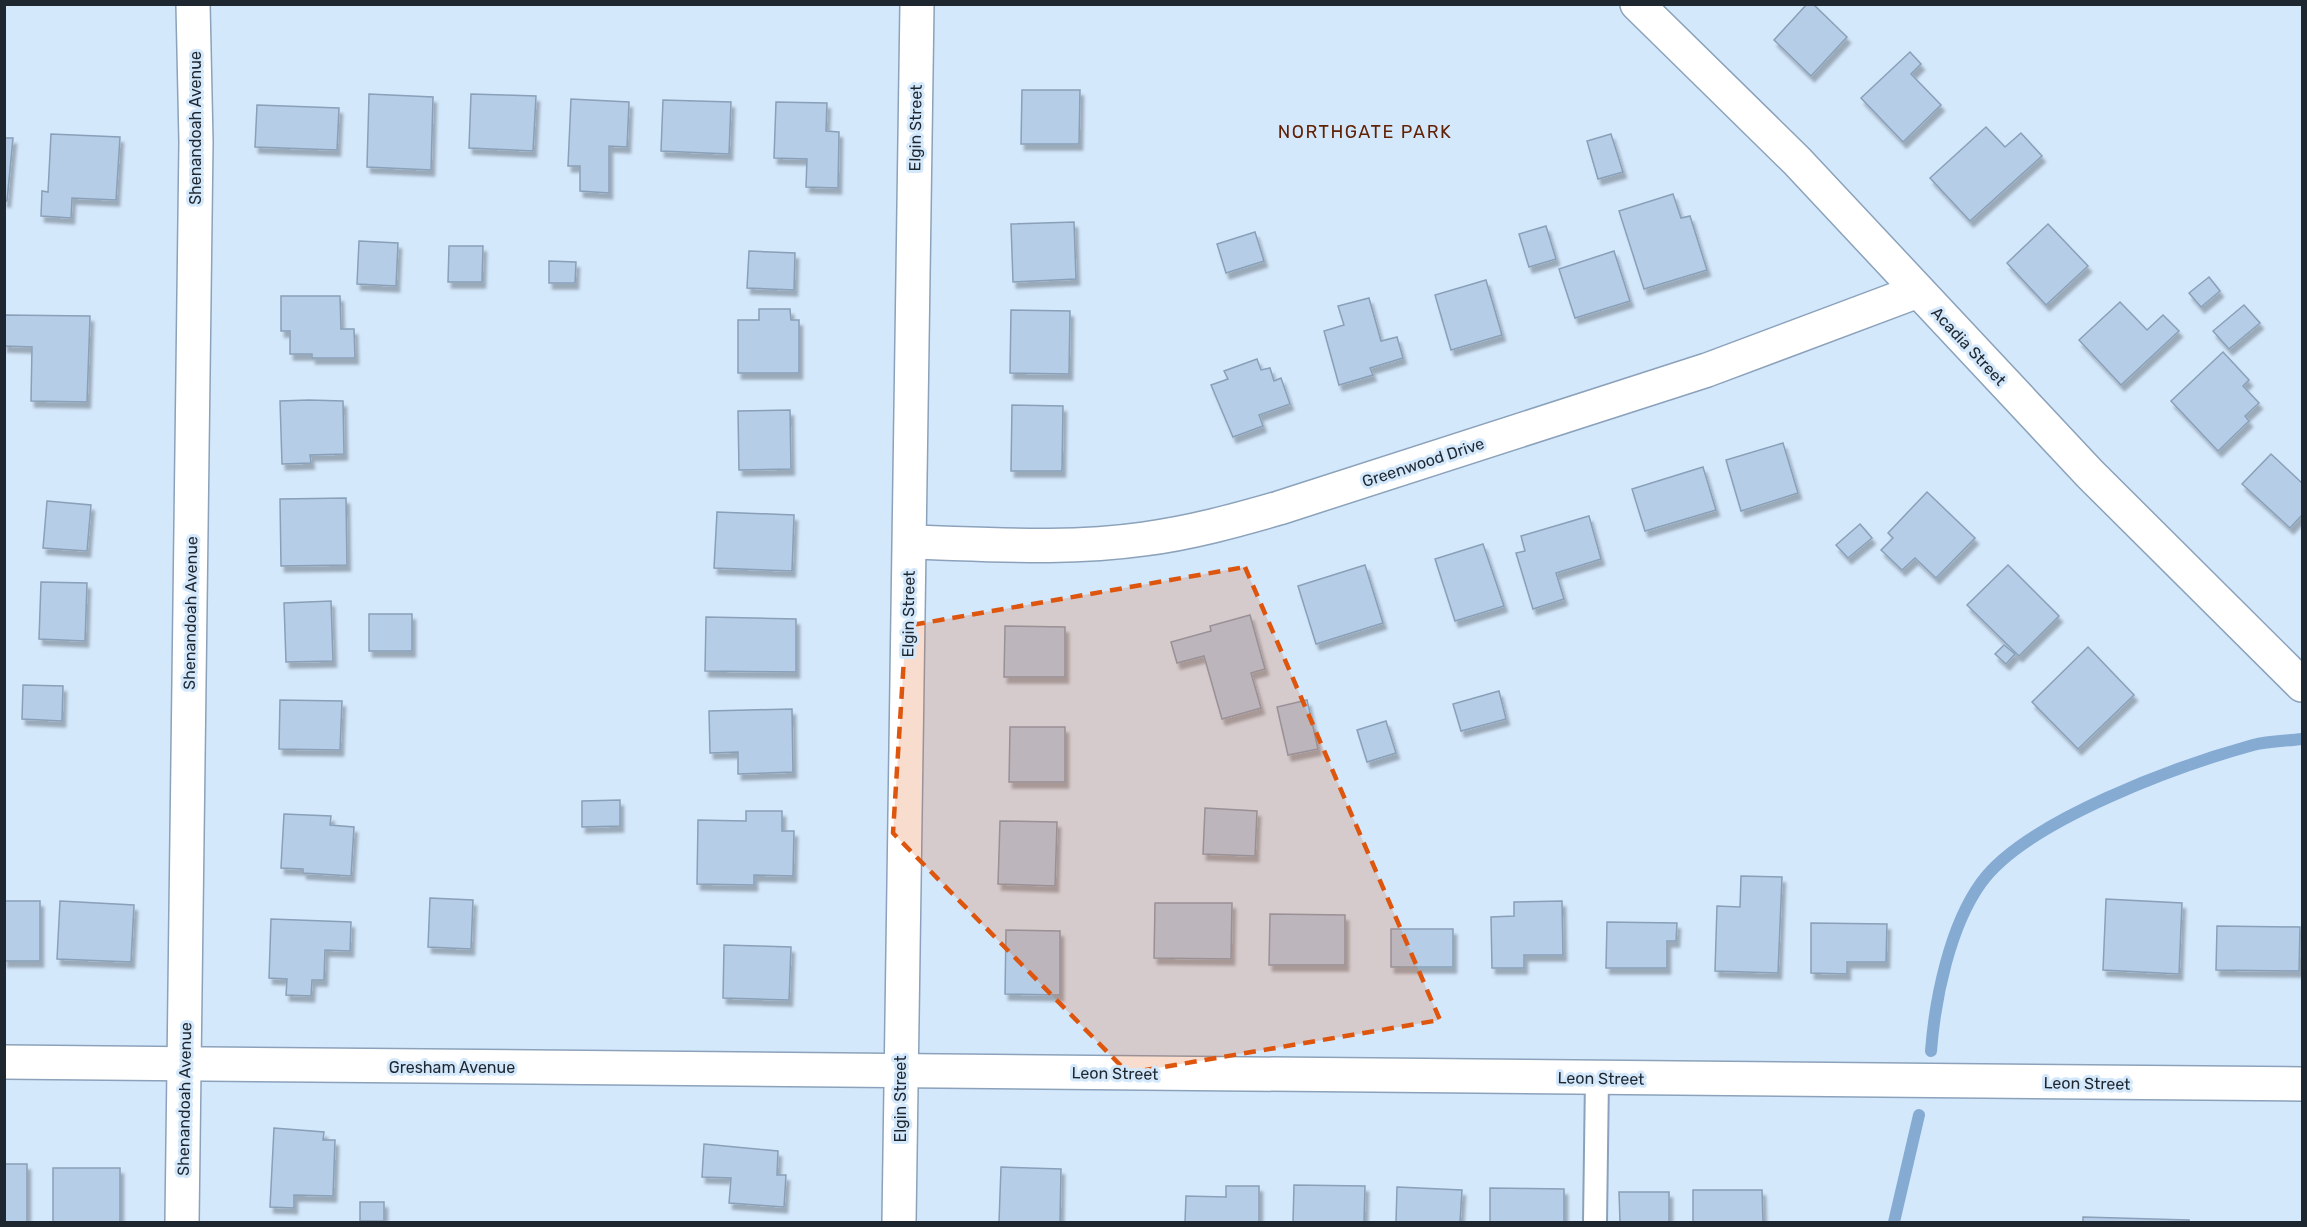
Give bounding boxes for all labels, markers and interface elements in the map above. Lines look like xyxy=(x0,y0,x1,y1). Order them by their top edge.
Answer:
street label: Shenandoah Avenue xyxy=(186,51,205,205)
street label: Elgin Street xyxy=(905,84,926,172)
district label: NORTHGATE PARK xyxy=(1278,121,1452,143)
street label: Acadia Street xyxy=(1927,303,2010,390)
street label: Greenwood Drive xyxy=(1360,434,1487,491)
street label: Shenandoah Avenue xyxy=(180,536,201,690)
street label: Elgin Street xyxy=(898,570,919,658)
street label: Shenandoah Avenue xyxy=(174,1022,195,1176)
street label: Elgin Street xyxy=(891,1056,910,1142)
street label: Gresham Avenue xyxy=(389,1058,515,1077)
street label: Leon Street xyxy=(1071,1063,1159,1084)
street label: Leon Street xyxy=(1557,1068,1645,1089)
street label: Leon Street xyxy=(2043,1073,2131,1094)

